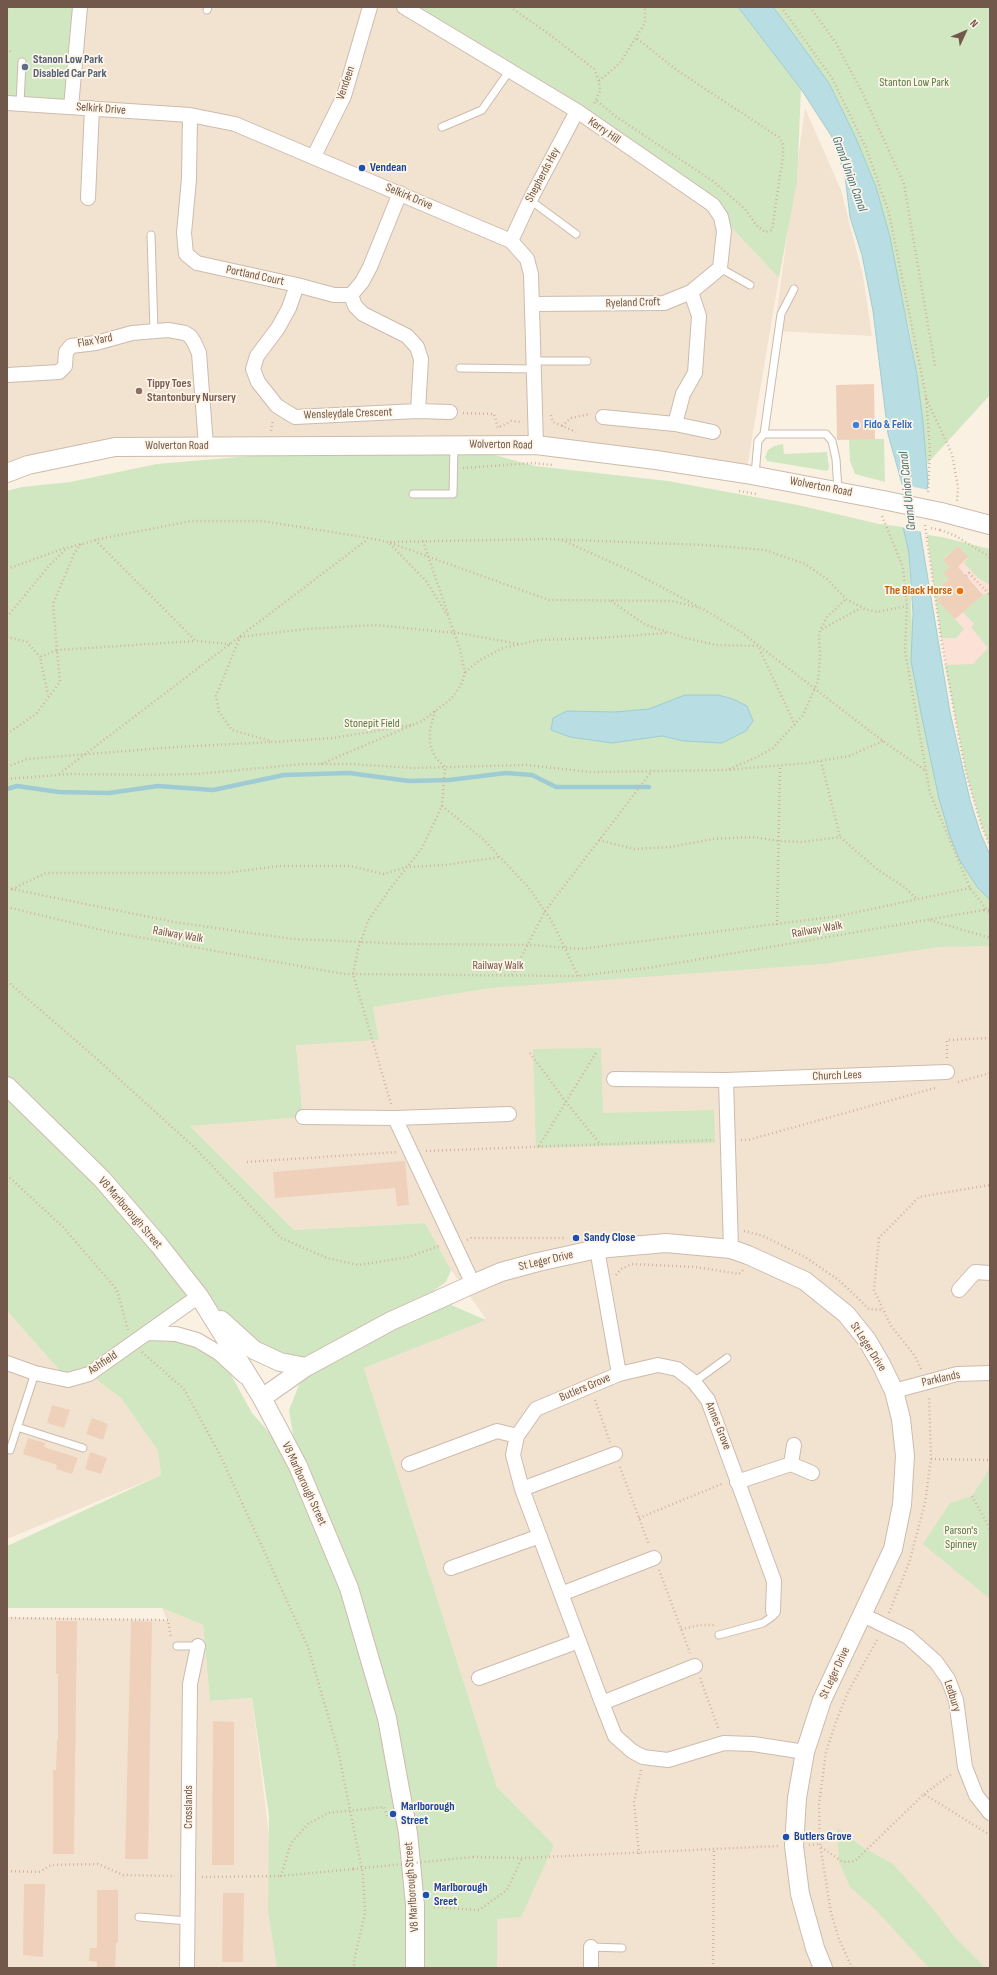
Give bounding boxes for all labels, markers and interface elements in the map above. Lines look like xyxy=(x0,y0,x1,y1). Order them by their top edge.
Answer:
north arrow xyxy=(945,12,985,52)
text: N xyxy=(967,17,981,30)
place label: Stanon Low Park Disabled Car Park xyxy=(33,53,107,81)
marker: Stanon Low Park Disabled Car Park xyxy=(20,62,30,72)
street label: Vendeen xyxy=(334,64,358,102)
park label: Stanton Low Park xyxy=(879,76,949,90)
street label: Selkirk Drive xyxy=(76,100,126,118)
street label: Kerry Hill xyxy=(585,115,623,147)
water label: Grand Union Canal xyxy=(828,134,870,214)
street label: Shepherds Hey xyxy=(523,145,563,205)
place label: Vendean xyxy=(370,161,407,175)
marker: Vendean xyxy=(357,163,367,173)
street label: Selkirk Drive xyxy=(383,181,435,213)
street label: Portland Court xyxy=(225,263,285,289)
street label: Ryeland Croft xyxy=(605,295,661,311)
street label: Flax Yard xyxy=(76,331,114,351)
place label: Tippy Toes Stantonbury Nursery xyxy=(147,377,236,405)
marker: Tippy Toes Stantonbury Nursery xyxy=(134,386,144,396)
street label: Wensleydale Crescent xyxy=(303,405,393,423)
place label: Fido & Felix xyxy=(864,418,912,432)
marker: Fido & Felix xyxy=(851,420,861,430)
street label: Wolverton Road xyxy=(469,437,533,453)
street label: Wolverton Road xyxy=(145,439,209,453)
water label: Grand Union Canal xyxy=(896,451,920,531)
street label: Wolverton Road xyxy=(789,474,853,500)
place label: The Black Horse xyxy=(885,584,952,598)
marker: The Black Horse xyxy=(955,586,965,596)
park label: Stonepit Field xyxy=(344,717,400,731)
street label: Railway Walk xyxy=(791,918,843,942)
street label: Railway Walk xyxy=(152,923,204,947)
street label: Railway Walk xyxy=(472,959,524,973)
street label: Church Lees xyxy=(812,1068,862,1084)
street label: V8 Marlborough Street xyxy=(95,1174,165,1252)
place label: Sandy Close xyxy=(584,1231,635,1245)
marker: Sandy Close xyxy=(571,1233,581,1243)
street label: St Leger Drive xyxy=(517,1248,575,1274)
street label: St Leger Drive xyxy=(847,1320,889,1374)
street label: Ashfield xyxy=(86,1348,120,1378)
street label: Parklands xyxy=(920,1368,962,1390)
street label: Butlers Grove xyxy=(557,1371,613,1405)
street label: Annes Grove xyxy=(702,1400,734,1452)
street label: V8 Marlborough Street xyxy=(278,1440,330,1528)
park label: Parson's Spinney xyxy=(945,1524,977,1552)
street label: St Leger Drive xyxy=(817,1645,853,1701)
street label: Ledbury xyxy=(940,1678,964,1714)
street label: Crosslands xyxy=(182,1785,196,1829)
place label: Marlborough Street xyxy=(401,1800,455,1828)
marker: Marlborough Street xyxy=(388,1809,398,1819)
place label: Butlers Grove xyxy=(794,1830,852,1844)
marker: Butlers Grove xyxy=(781,1832,791,1842)
street label: V8 Marlborough Street xyxy=(402,1841,422,1933)
place label: Marlborough Sreet xyxy=(434,1881,488,1909)
marker: Marlborough Sreet xyxy=(421,1890,431,1900)

